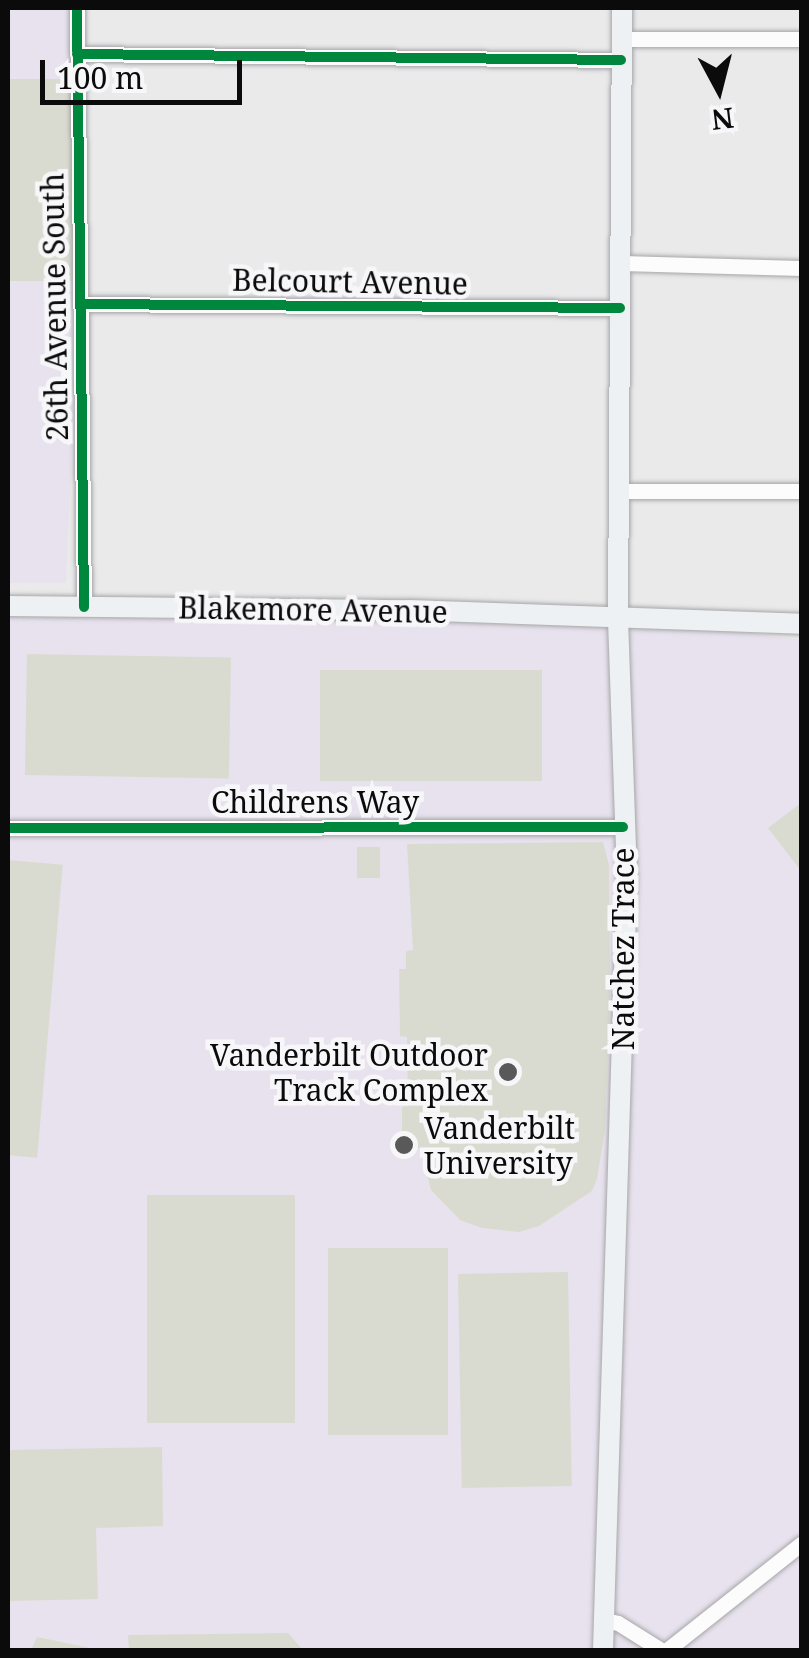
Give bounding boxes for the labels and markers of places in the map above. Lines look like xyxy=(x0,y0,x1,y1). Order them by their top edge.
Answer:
place label: Vanderbilt Outdoor Track Complex xyxy=(210,1037,488,1108)
marker: Vanderbilt Outdoor Track Complex xyxy=(497,1061,519,1083)
place label: Vanderbilt University xyxy=(424,1110,575,1180)
marker: Vanderbilt University xyxy=(393,1134,415,1156)

